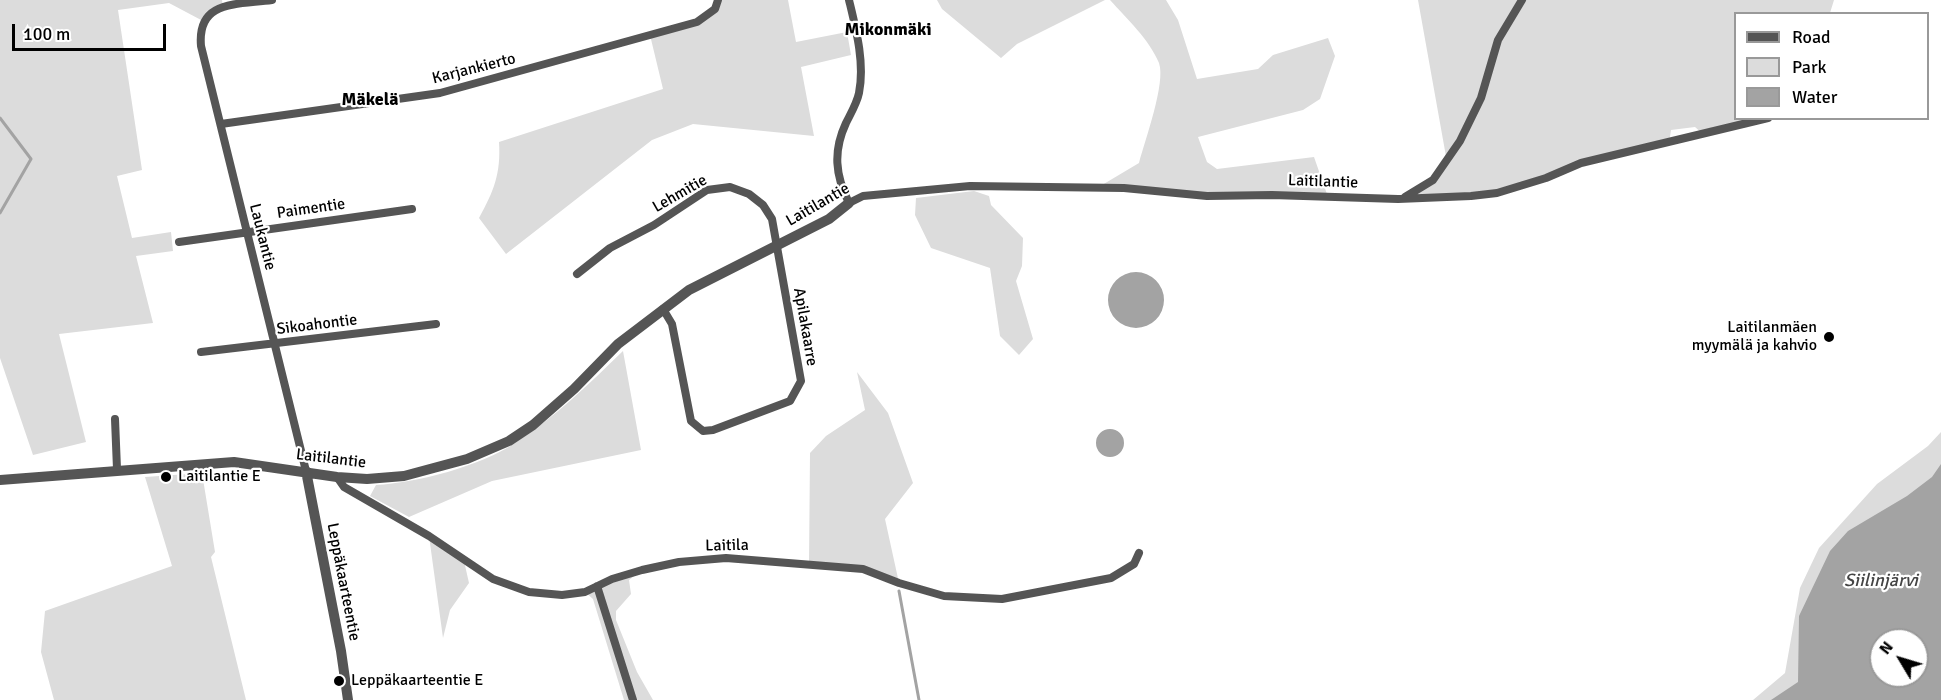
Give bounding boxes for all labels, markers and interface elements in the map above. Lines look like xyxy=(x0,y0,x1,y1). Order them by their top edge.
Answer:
scale bar xyxy=(15,12,170,50)
legend xyxy=(1734,12,1929,120)
district label: Mikonmäki xyxy=(844,19,932,41)
text: 100 m xyxy=(23,23,70,45)
text: Road xyxy=(1792,26,1831,48)
street label: Karjankierto xyxy=(430,49,518,89)
text: Park xyxy=(1792,56,1827,78)
text: Water xyxy=(1792,86,1837,108)
district label: Mäkelä xyxy=(341,89,399,111)
street label: Lehmitie xyxy=(649,171,711,217)
street label: Laitilantie xyxy=(1288,171,1358,193)
street label: Laitilantie xyxy=(783,179,853,231)
street label: Paimentie xyxy=(276,195,346,223)
street label: Laukantie xyxy=(244,202,280,272)
street label: Apilakaarre xyxy=(789,286,821,368)
street label: Sikoahontie xyxy=(276,311,358,339)
place label: Laitilanmäen myymälä ja kahvio xyxy=(1692,318,1817,356)
marker: Laitilanmäen myymälä ja kahvio xyxy=(1822,330,1836,344)
street label: Laitilantie xyxy=(295,445,367,473)
place label: Laitilantie E xyxy=(178,467,261,487)
marker: Laitilantie E xyxy=(159,470,173,484)
street label: Leppäkaarteentie xyxy=(322,521,364,643)
street label: Laitila xyxy=(705,536,749,556)
water label: Siilinjärvi xyxy=(1844,570,1918,592)
north arrow xyxy=(1869,628,1929,688)
text: N xyxy=(1875,638,1898,659)
place label: Leppäkaarteentie E xyxy=(351,671,483,691)
marker: Leppäkaarteentie E xyxy=(332,674,346,688)

